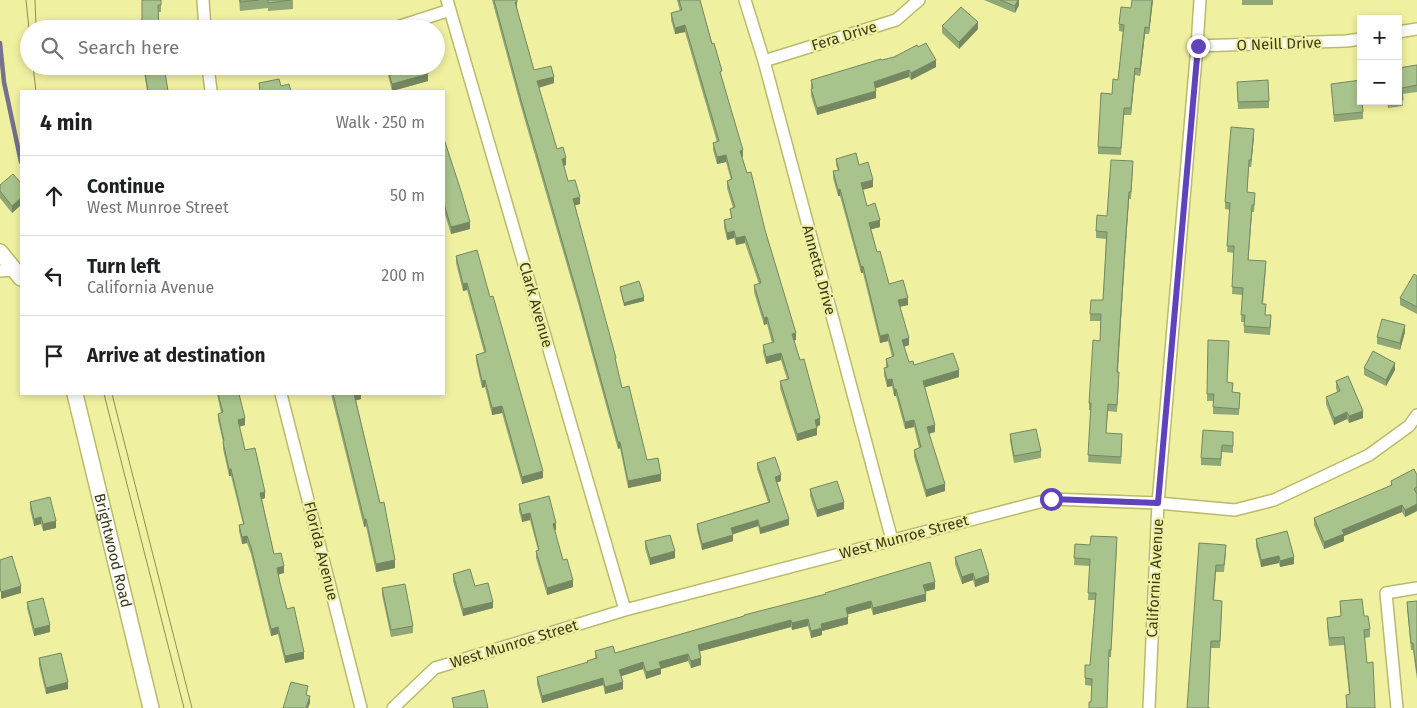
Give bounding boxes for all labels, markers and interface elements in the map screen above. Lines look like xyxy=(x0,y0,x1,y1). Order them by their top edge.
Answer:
map controls xyxy=(1357,15,1402,105)
button: + xyxy=(1357,15,1402,60)
street label: Fera Drive xyxy=(809,18,879,54)
search box xyxy=(20,20,445,75)
icon: search xyxy=(38,34,66,62)
street label: O Neill Drive xyxy=(1236,34,1322,54)
route end xyxy=(1187,35,1210,58)
text: Search here xyxy=(78,36,179,59)
button: − xyxy=(1357,60,1402,105)
text: 4 min xyxy=(40,110,93,136)
text: Walk · 250 m xyxy=(336,113,425,132)
text: Continue xyxy=(87,175,165,198)
icon: ahead xyxy=(40,182,68,210)
text: 50 m xyxy=(390,186,425,205)
text: West Munroe Street xyxy=(87,198,229,217)
street label: Annetta Drive xyxy=(798,223,840,317)
text: Turn left xyxy=(87,255,161,278)
street label: Clark Avenue xyxy=(515,260,557,350)
icon: left xyxy=(40,262,68,290)
text: 200 m xyxy=(381,266,425,285)
text: California Avenue xyxy=(87,278,214,297)
icon: arrive xyxy=(40,342,68,370)
text: Arrive at destination xyxy=(87,344,266,367)
route start xyxy=(1040,488,1063,511)
street label: Brightwood Road xyxy=(90,491,135,610)
street label: Florida Avenue xyxy=(300,500,342,602)
street label: West Munroe Street xyxy=(837,511,971,563)
street label: California Avenue xyxy=(1143,518,1167,638)
street label: West Munroe Street xyxy=(448,616,581,672)

